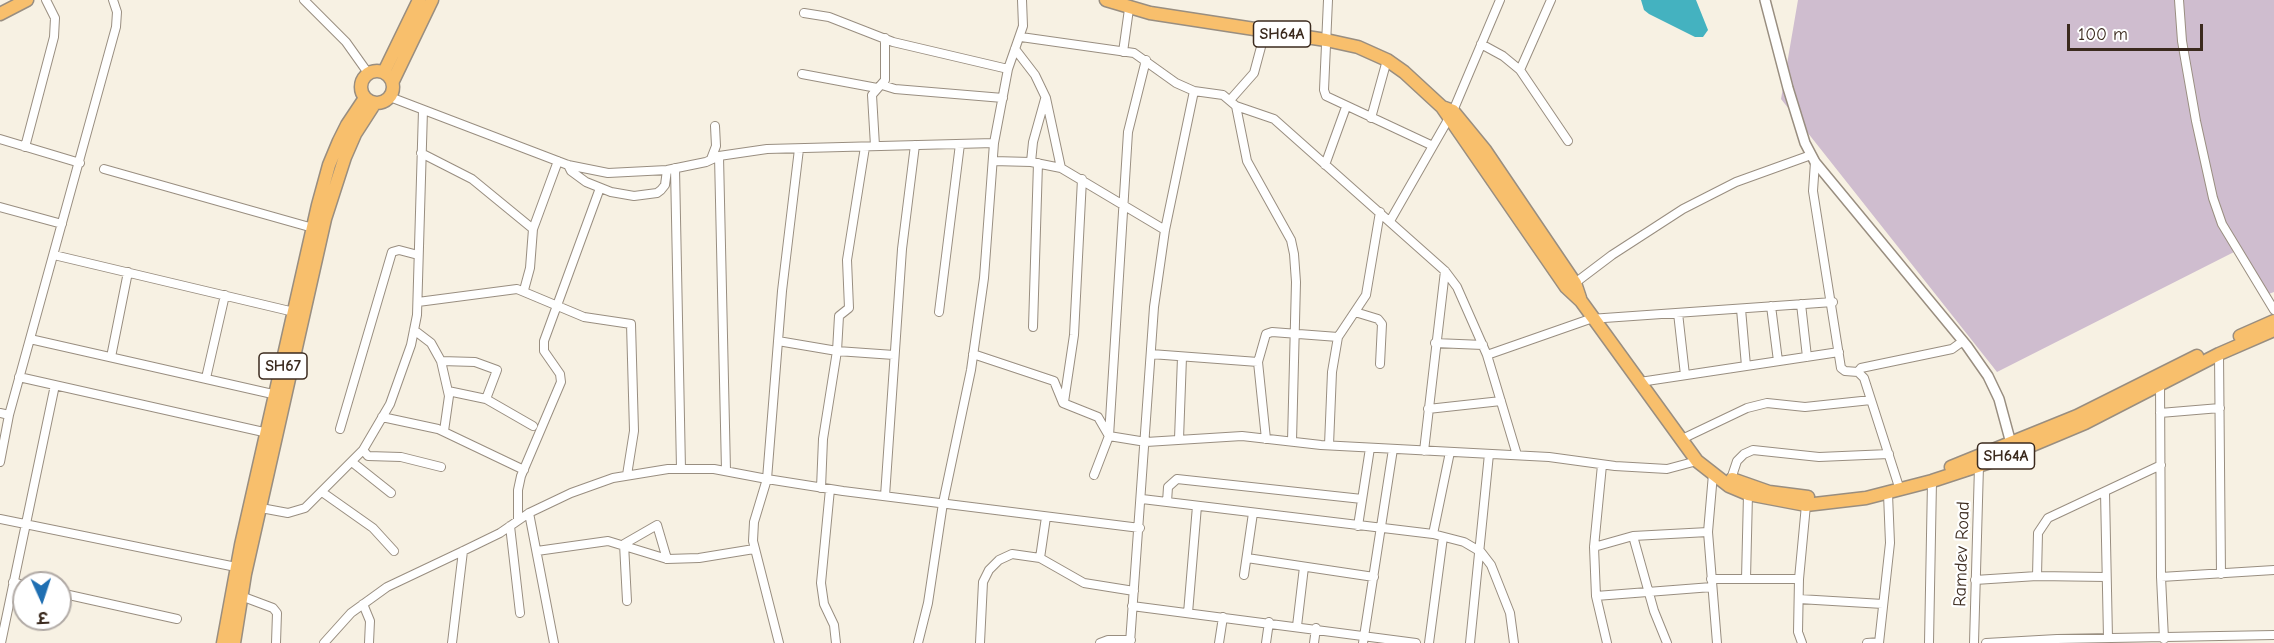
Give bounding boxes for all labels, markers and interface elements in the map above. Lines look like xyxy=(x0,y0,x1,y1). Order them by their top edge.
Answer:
scale bar xyxy=(2070,12,2206,50)
road number: SH64A xyxy=(1254,21,1310,47)
text: 100 m xyxy=(2078,24,2128,45)
road number: SH67 xyxy=(259,353,307,379)
road number: SH64A xyxy=(1978,443,2034,469)
street label: Ramdev Road xyxy=(1949,501,1975,607)
north arrow xyxy=(12,571,72,631)
text: उ xyxy=(37,608,49,626)

